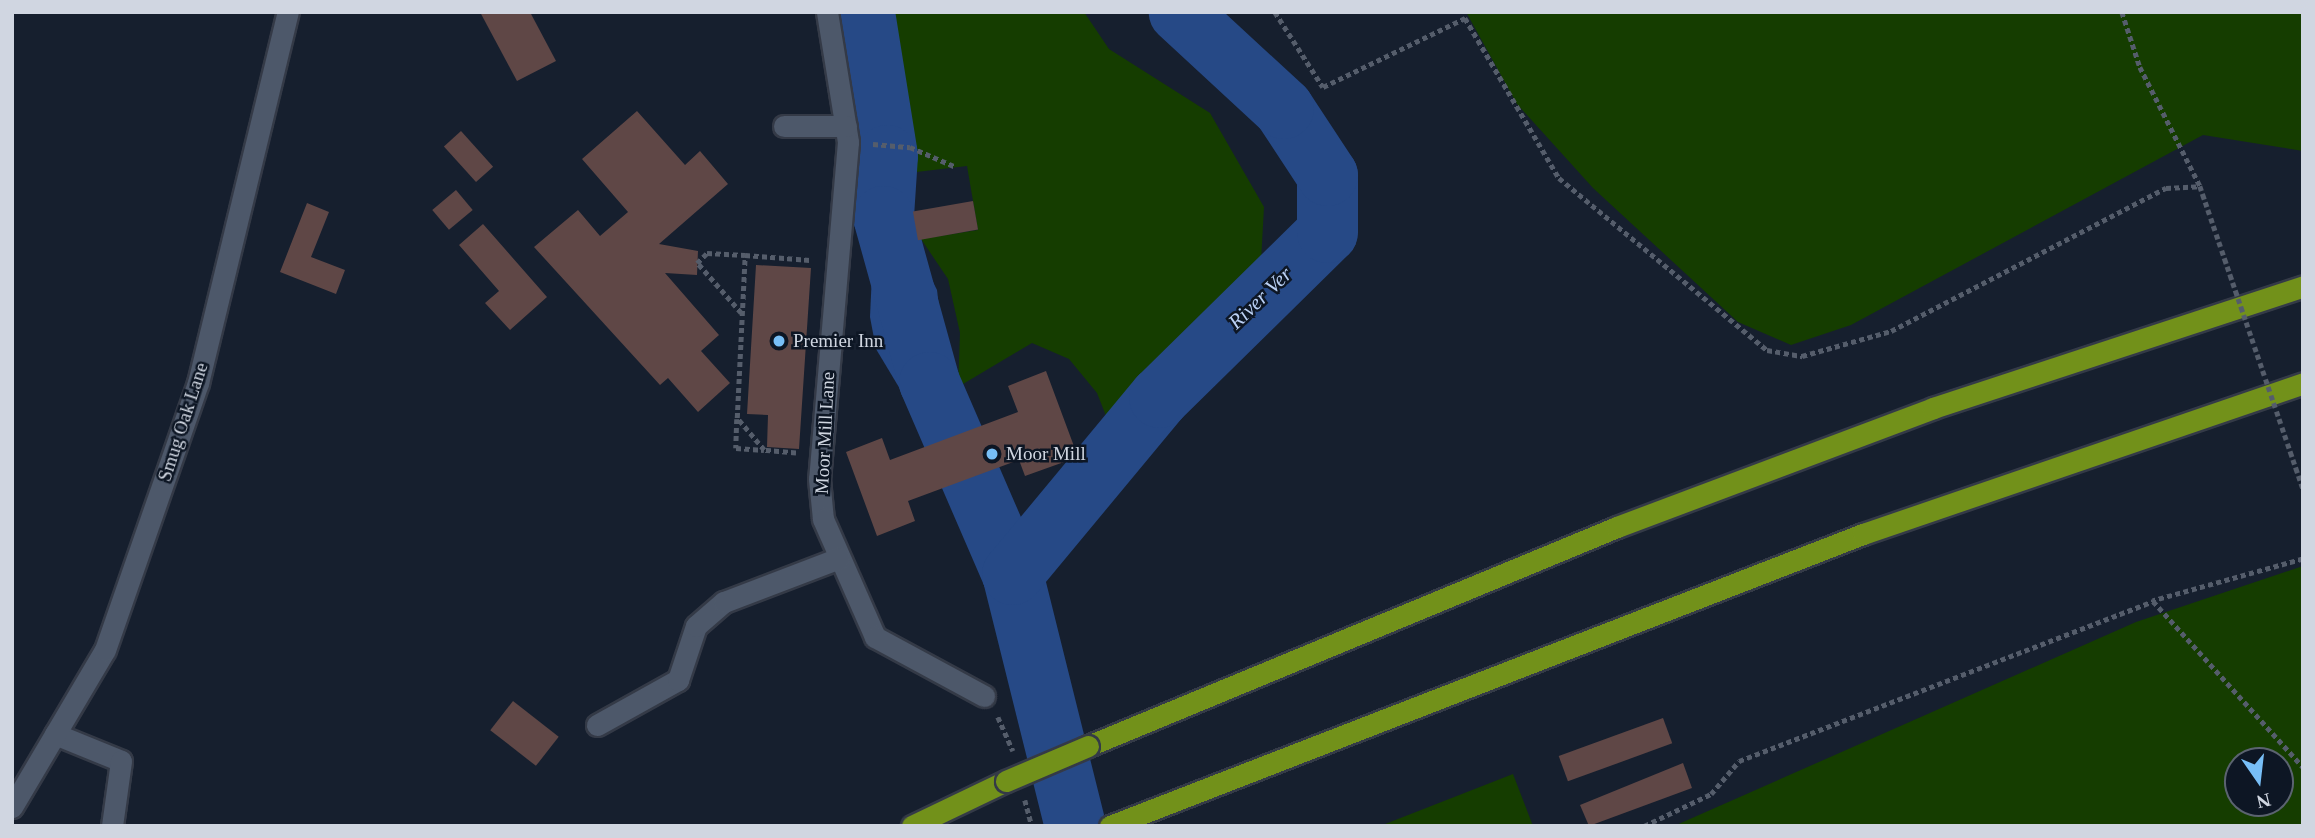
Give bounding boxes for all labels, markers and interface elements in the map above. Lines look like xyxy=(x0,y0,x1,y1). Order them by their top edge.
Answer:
water label: River Ver xyxy=(1223,262,1297,334)
place label: Premier Inn xyxy=(793,330,883,352)
marker: Premier Inn xyxy=(771,333,787,349)
street label: Smug Oak Lane xyxy=(153,360,213,484)
street label: Moor Mill Lane xyxy=(810,371,840,495)
place label: Moor Mill xyxy=(1006,443,1086,465)
marker: Moor Mill xyxy=(984,446,1000,462)
north arrow xyxy=(2224,747,2294,817)
text: N xyxy=(2255,789,2273,813)

